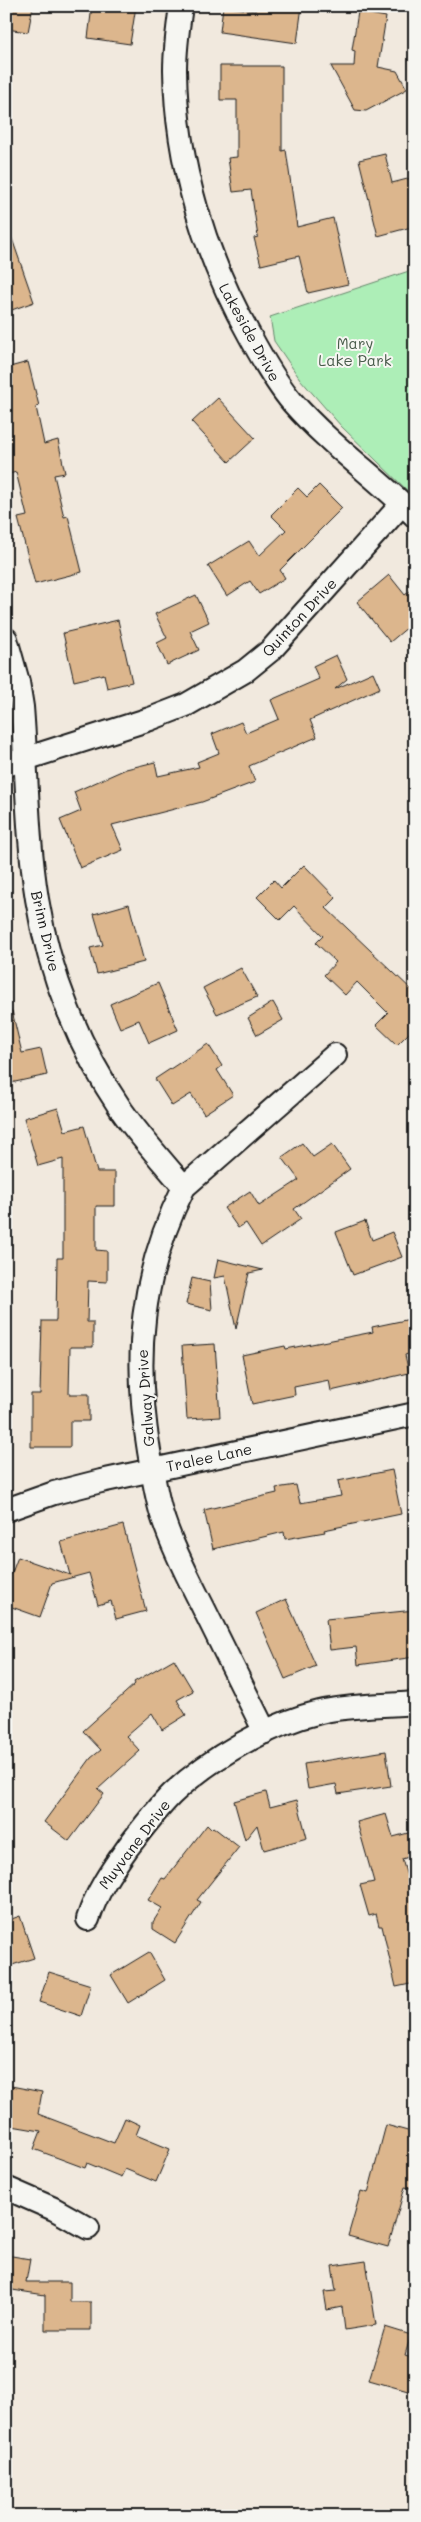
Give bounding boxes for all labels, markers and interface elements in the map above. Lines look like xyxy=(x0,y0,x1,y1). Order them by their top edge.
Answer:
street label: Lakeside Drive xyxy=(215,279,285,385)
park label: Mary Lake Park xyxy=(318,333,392,370)
street label: Quinton Drive xyxy=(257,573,341,661)
street label: Brinn Drive xyxy=(27,889,65,973)
street label: Galway Drive xyxy=(132,1349,158,1447)
street label: Tralee Lane xyxy=(164,1438,254,1476)
street label: Muyvane Drive xyxy=(94,1795,174,1893)

